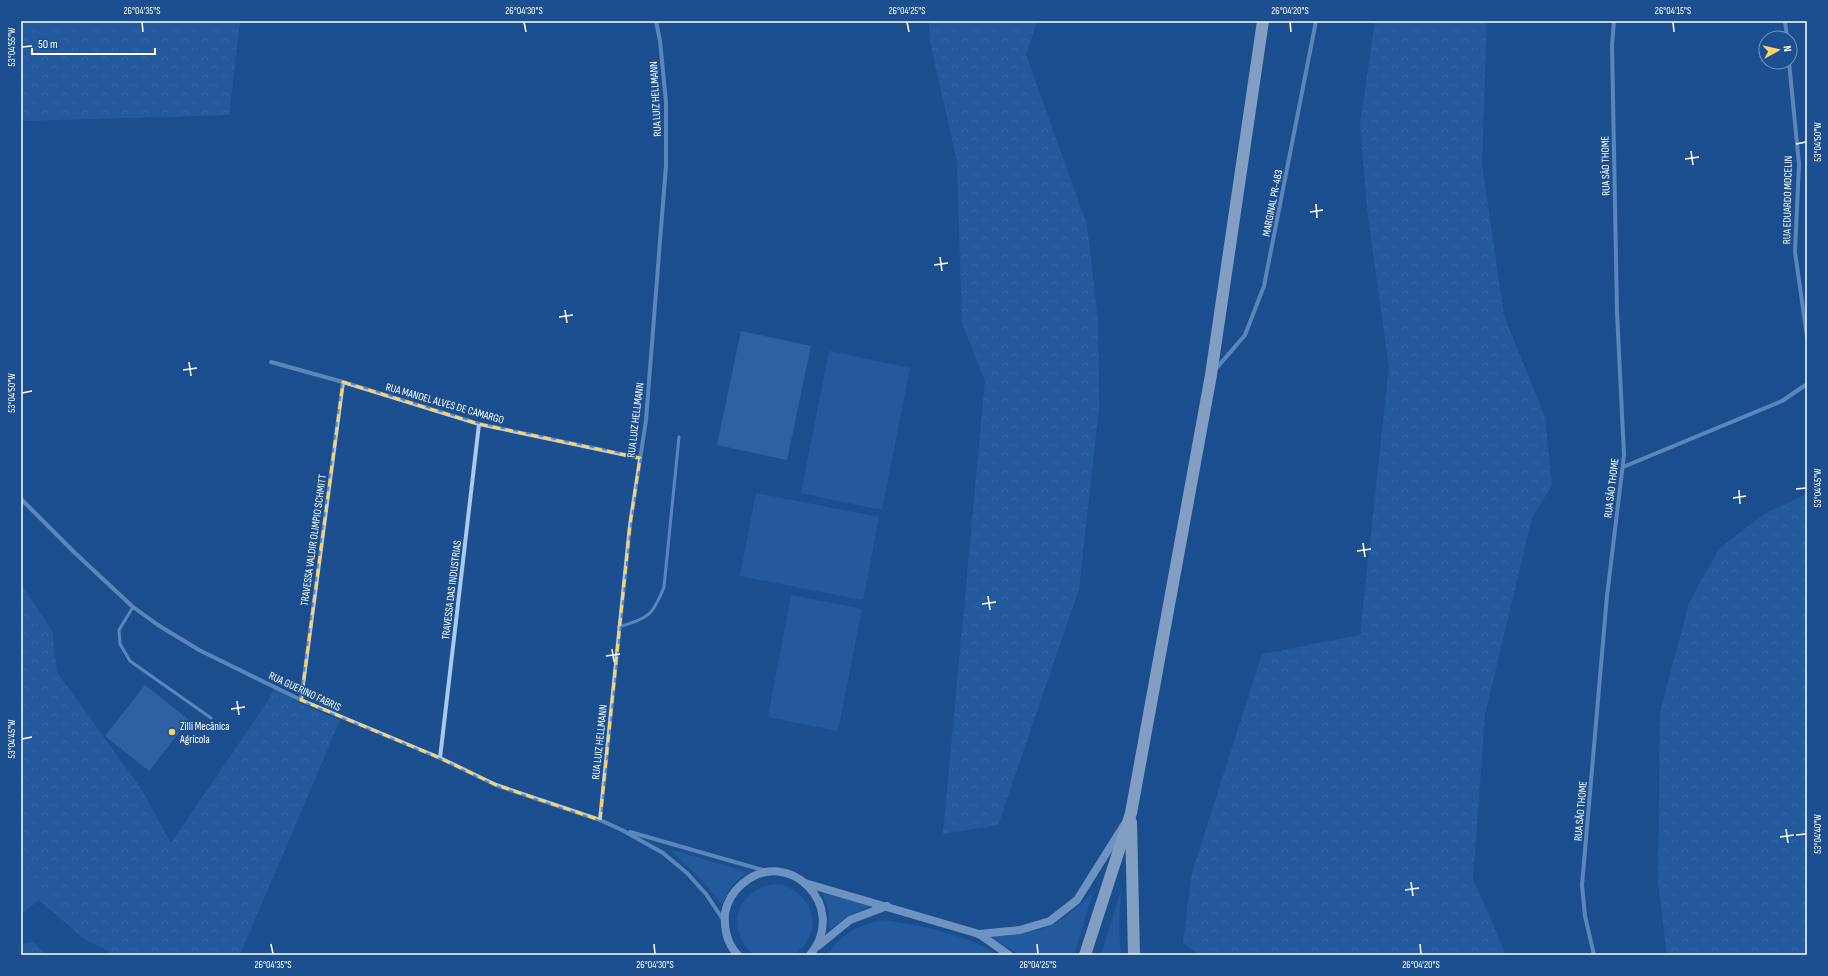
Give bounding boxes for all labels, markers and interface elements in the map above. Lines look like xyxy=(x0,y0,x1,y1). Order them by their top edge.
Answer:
text: 26°04'35"S xyxy=(123,5,161,17)
text: 26°04'30"S xyxy=(505,5,543,17)
text: 26°04'25"S xyxy=(888,5,926,17)
text: 26°04'20"S xyxy=(1271,5,1309,17)
text: 26°04'15"S xyxy=(1655,5,1691,17)
text: 53°04'55"W xyxy=(6,27,18,66)
scale bar xyxy=(32,30,155,56)
north arrow xyxy=(1758,30,1798,70)
text: 50 m xyxy=(38,37,58,52)
text: N xyxy=(1781,45,1794,53)
street label: RUA LUIZ HELLMANN xyxy=(647,61,664,137)
text: 53°04'50"W xyxy=(1812,122,1824,162)
street label: RUA SÃO THOME xyxy=(1597,136,1613,196)
street label: RUA EDUARDO MOCELIN xyxy=(1780,156,1795,244)
street label: MARGINAL PR-483 xyxy=(1260,168,1285,238)
text: 53°04'50"W xyxy=(6,373,18,413)
street label: RUA MANOEL ALVES DE CAMARGO xyxy=(384,380,506,427)
street label: RUA LUIZ HELLMANN xyxy=(624,382,647,458)
street label: RUA SÃO THOME xyxy=(1600,457,1622,519)
text: 53°04'45"W xyxy=(1812,468,1824,508)
street label: TRAVESSA VALDIR OLIMPIO SCHMITT xyxy=(298,473,329,607)
street label: TRAVESSA DAS INDUSTRIAS xyxy=(439,539,464,640)
street label: RUA GUERINO FABRIS xyxy=(267,669,343,714)
street label: RUA LUIZ HELLMANN xyxy=(589,704,610,780)
text: 53°04'45"W xyxy=(6,719,18,759)
place label: Zilli Mecânica Agrícola xyxy=(179,720,229,746)
marker: Zilli Mecânica Agrícola xyxy=(167,727,177,737)
street label: RUA SÃO THOME xyxy=(1570,781,1590,841)
text: 53°04'40"W xyxy=(1812,814,1824,854)
text: 26°04'35"S xyxy=(254,959,292,971)
text: 26°04'30"S xyxy=(636,959,674,971)
text: 26°04'25"S xyxy=(1019,959,1057,971)
text: 26°04'20"S xyxy=(1402,959,1440,971)

